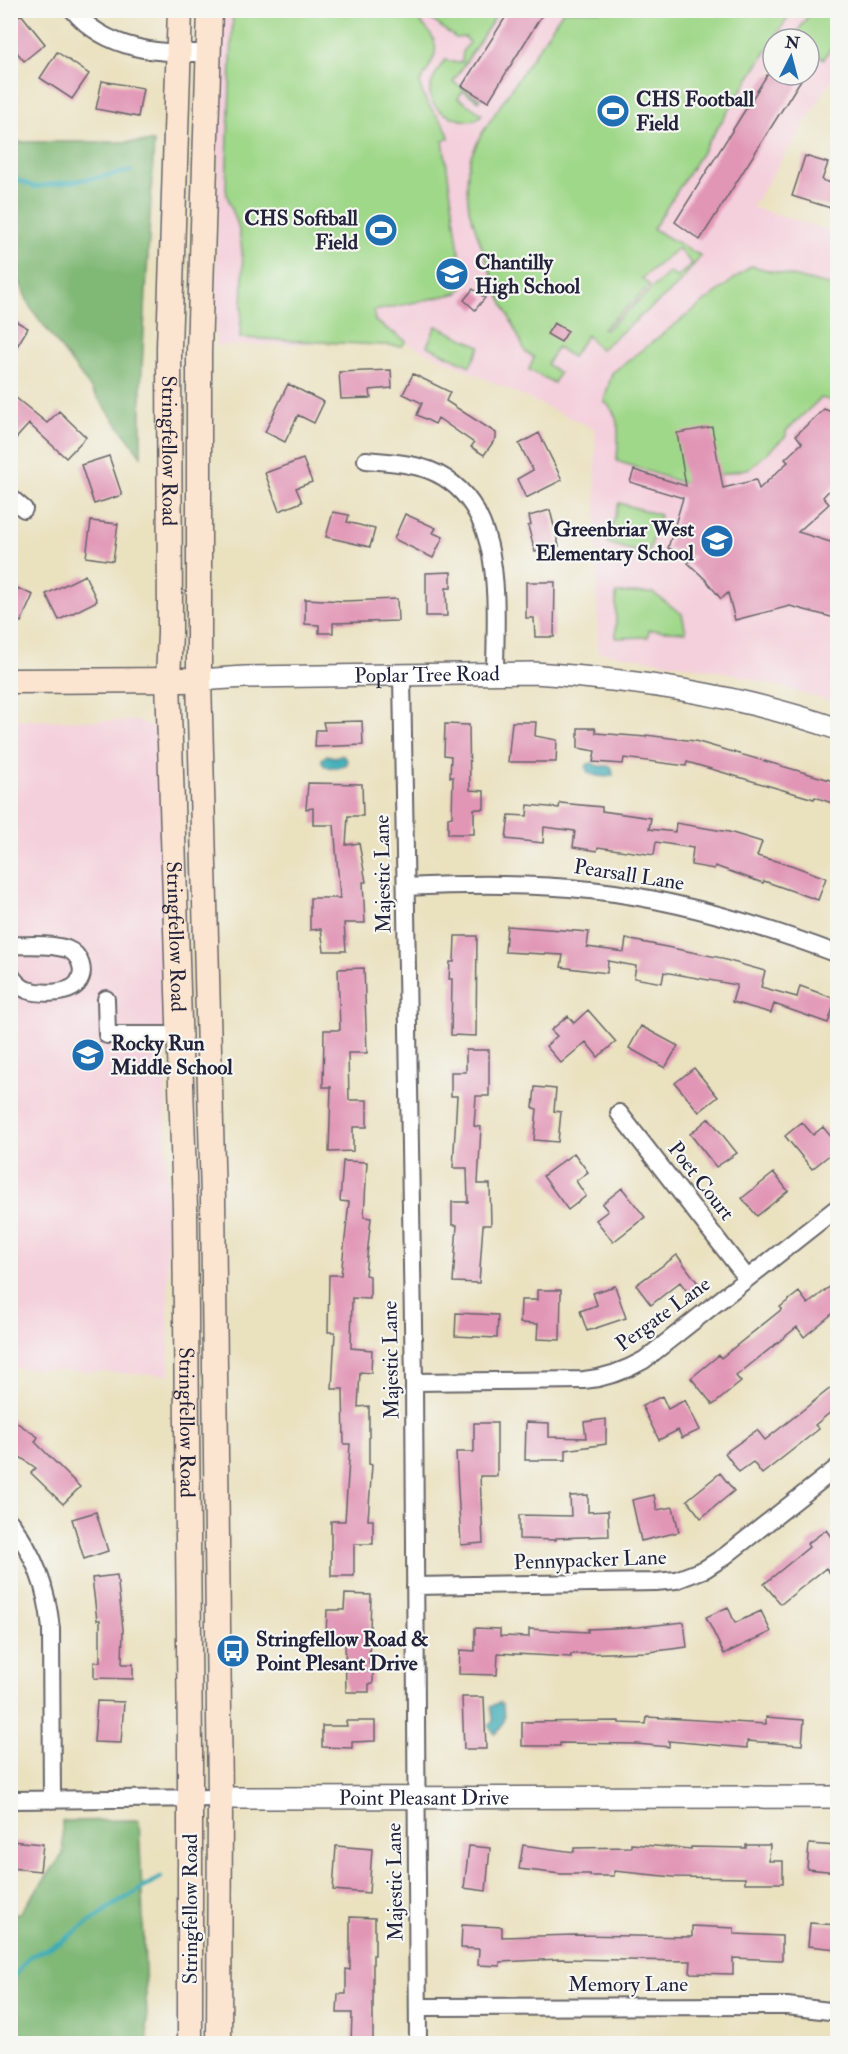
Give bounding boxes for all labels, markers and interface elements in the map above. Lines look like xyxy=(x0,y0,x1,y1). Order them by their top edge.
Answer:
north arrow xyxy=(761,27,821,87)
text: N xyxy=(783,32,801,54)
place label: CHS Football Field xyxy=(636,86,755,137)
sports icon: CHS Football Field xyxy=(595,93,631,129)
place label: CHS Softball Field xyxy=(244,205,359,256)
sports icon: CHS Softball Field xyxy=(363,212,399,248)
place label: Chantilly High School xyxy=(475,249,581,300)
school or university icon: Chantilly High School xyxy=(434,256,470,292)
street label: Stringfellow Road xyxy=(156,375,183,527)
place label: Greenbriar West Elementary School xyxy=(536,516,695,567)
school or university icon: Greenbriar West Elementary School xyxy=(699,523,735,559)
street label: Poplar Tree Road xyxy=(354,660,501,689)
street label: Majestic Lane xyxy=(368,814,398,933)
street label: Pearsall Lane xyxy=(572,853,686,897)
street label: Stringfellow Road xyxy=(160,861,192,1013)
place label: Rocky Run Middle School xyxy=(110,1030,233,1081)
school or university icon: Rocky Run Middle School xyxy=(70,1037,106,1073)
street label: Poet Court xyxy=(662,1136,740,1226)
street label: Pergate Lane xyxy=(610,1270,716,1357)
street label: Majestic Lane xyxy=(376,1300,406,1419)
street label: Stringfellow Road xyxy=(173,1347,201,1499)
street label: Pennypacker Lane xyxy=(513,1544,667,1576)
place label: Stringfellow Road & Point Plesant Drive xyxy=(256,1626,429,1677)
bus stop icon: Stringfellow Road & Point Plesant Drive xyxy=(215,1633,251,1669)
street label: Point Pleasant Drive xyxy=(339,1784,509,1811)
street label: Majestic Lane xyxy=(380,1822,410,1941)
street label: Stringfellow Road xyxy=(177,1833,204,1984)
street label: Memory Lane xyxy=(568,1971,688,1998)

